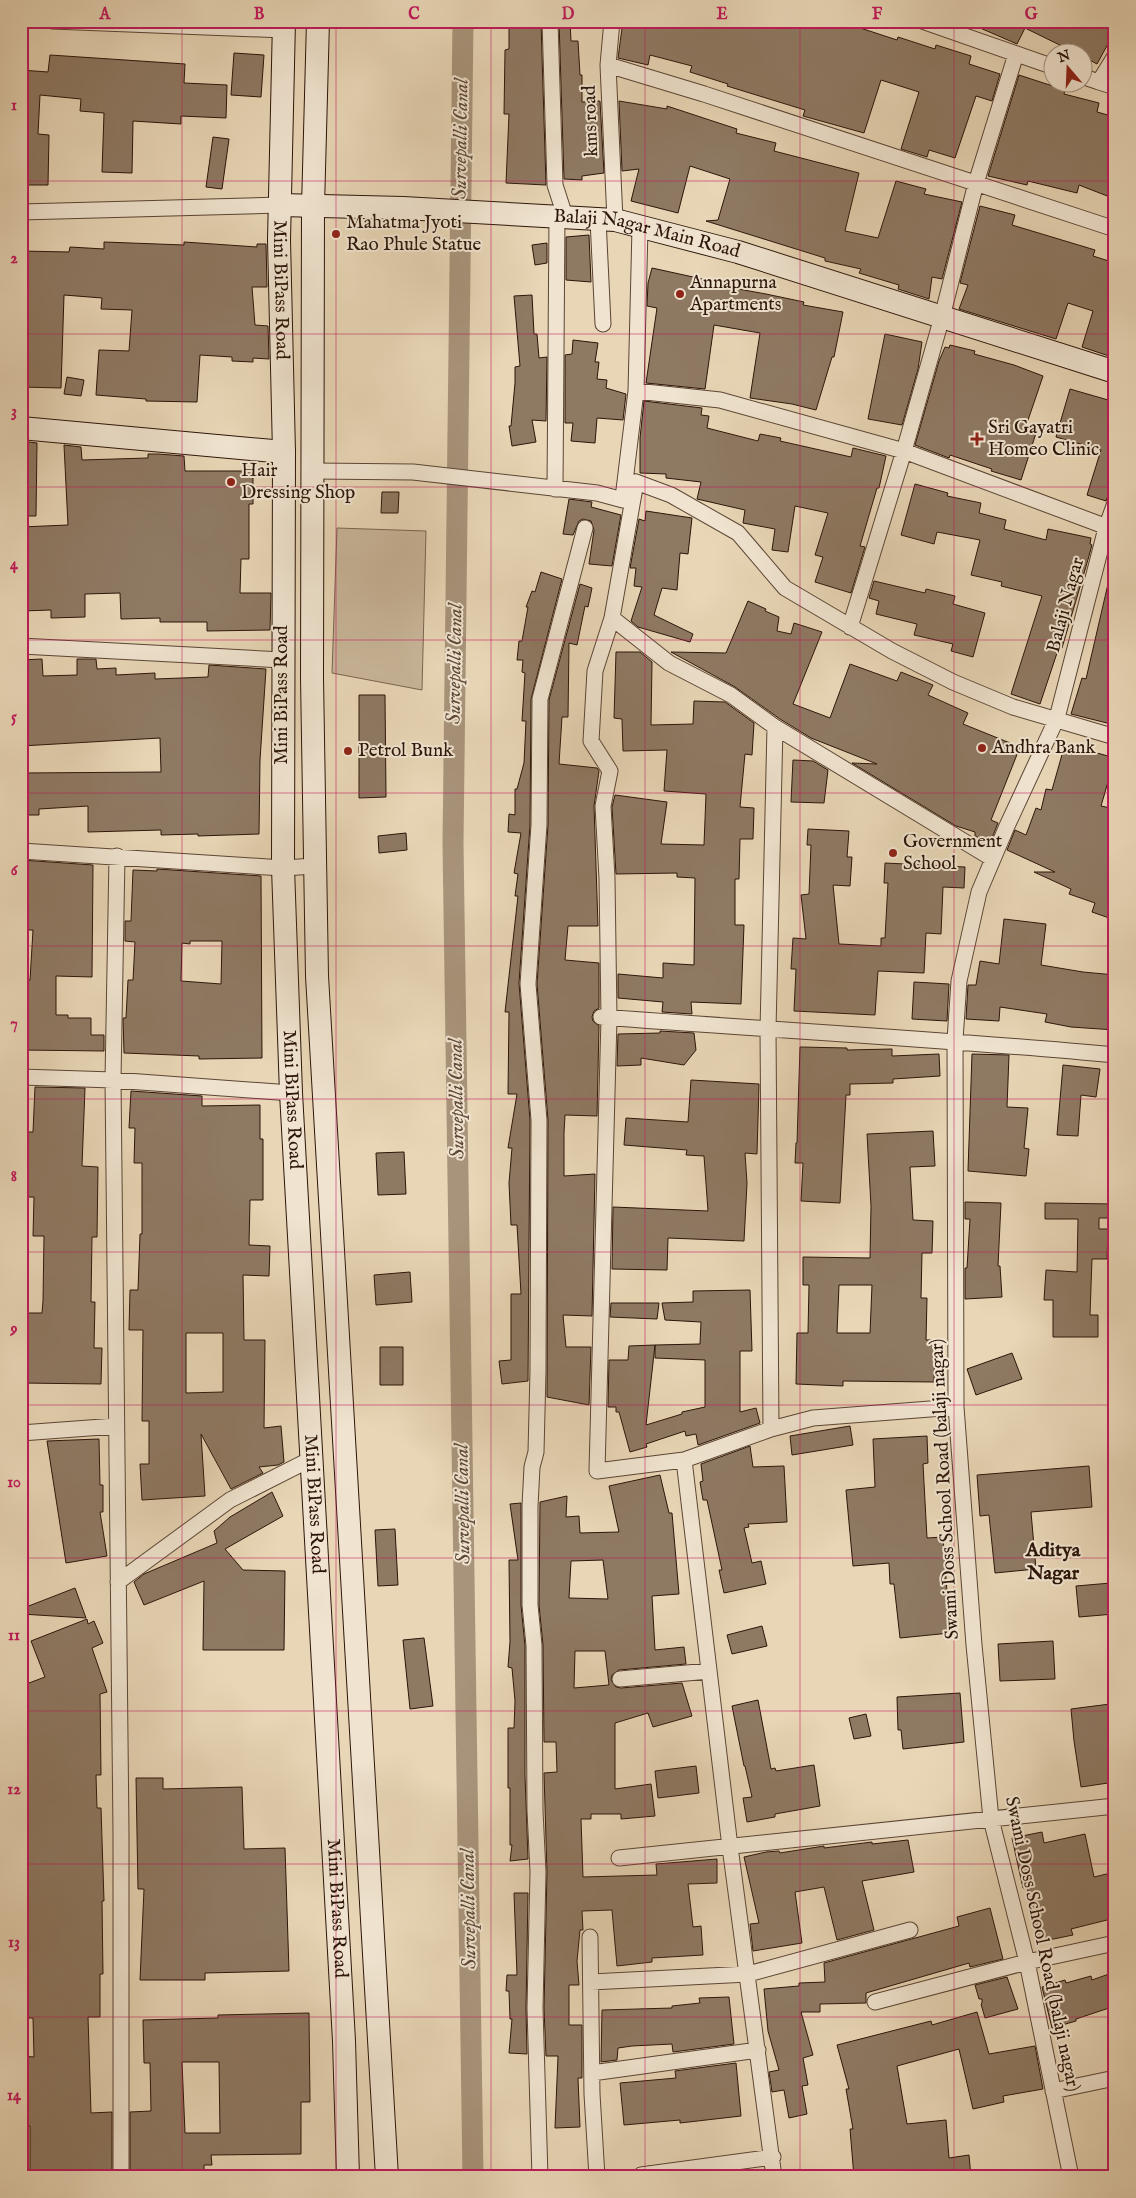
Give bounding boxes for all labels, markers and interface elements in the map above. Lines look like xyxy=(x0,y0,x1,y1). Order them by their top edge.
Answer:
text: A xyxy=(99,5,112,25)
text: B xyxy=(254,5,265,25)
text: C xyxy=(408,5,420,25)
text: D xyxy=(562,5,575,25)
text: E xyxy=(716,5,728,25)
text: F xyxy=(872,5,883,25)
text: G xyxy=(1025,5,1038,25)
north arrow xyxy=(1044,42,1094,92)
text: N xyxy=(1054,46,1073,67)
water label: Survepalli Canal xyxy=(447,76,475,199)
street label: kms road xyxy=(578,84,604,157)
text: 1 xyxy=(11,96,17,116)
street label: Balaji Nagar Main Road xyxy=(553,205,743,264)
place label: Mahatma Jyoti Rao Phule Statue xyxy=(346,211,482,257)
street label: Mini BiPass Road xyxy=(267,220,294,361)
marker: Mahatma Jyoti Rao Phule Statue xyxy=(330,228,342,240)
text: 2 xyxy=(10,249,18,269)
place label: Annapurna Apartments xyxy=(689,271,781,317)
marker: Annapurna Apartments xyxy=(674,288,686,300)
text: 3 xyxy=(11,402,17,422)
place label: Sri Gayatri Homeo Clinic xyxy=(988,416,1099,462)
marker: Sri Gayatri Homeo Clinic xyxy=(970,432,984,446)
place label: Hair Dressing Shop xyxy=(241,459,355,505)
marker: Hair Dressing Shop xyxy=(225,476,237,488)
text: 4 xyxy=(10,555,19,575)
street label: Balaji Nagar xyxy=(1042,555,1090,655)
water label: Survepalli Canal xyxy=(441,601,469,724)
street label: Mini BiPass Road xyxy=(270,624,294,765)
text: 5 xyxy=(11,708,17,728)
place label: Andhra Bank xyxy=(991,736,1096,760)
place label: Petrol Bunk xyxy=(358,739,454,763)
marker: Andhra Bank xyxy=(976,742,988,754)
marker: Petrol Bunk xyxy=(342,745,354,757)
place label: Government School xyxy=(903,830,1003,876)
marker: Government School xyxy=(887,847,899,859)
text: 6 xyxy=(11,861,19,881)
text: 7 xyxy=(10,1014,18,1034)
street label: Mini BiPass Road xyxy=(277,1030,307,1171)
water label: Survepalli Canal xyxy=(443,1036,471,1159)
text: 8 xyxy=(11,1167,17,1187)
text: 9 xyxy=(10,1320,18,1340)
street label: Swami Doss School Road (balaji nagar) xyxy=(925,1338,965,1640)
street label: Mini BiPass Road xyxy=(298,1434,330,1575)
water label: Survepalli Canal xyxy=(449,1441,477,1564)
text: 10 xyxy=(7,1473,21,1493)
district label: Aditya Nagar xyxy=(1025,1538,1081,1586)
text: 11 xyxy=(8,1626,20,1646)
text: 12 xyxy=(7,1780,21,1800)
street label: Swami Doss School Road (balaji nagar) xyxy=(999,1794,1085,2094)
street label: Mini BiPass Road xyxy=(321,1838,353,1980)
water label: Survepalli Canal xyxy=(455,1846,483,1969)
text: 13 xyxy=(8,1933,20,1953)
text: 14 xyxy=(7,2086,22,2106)

